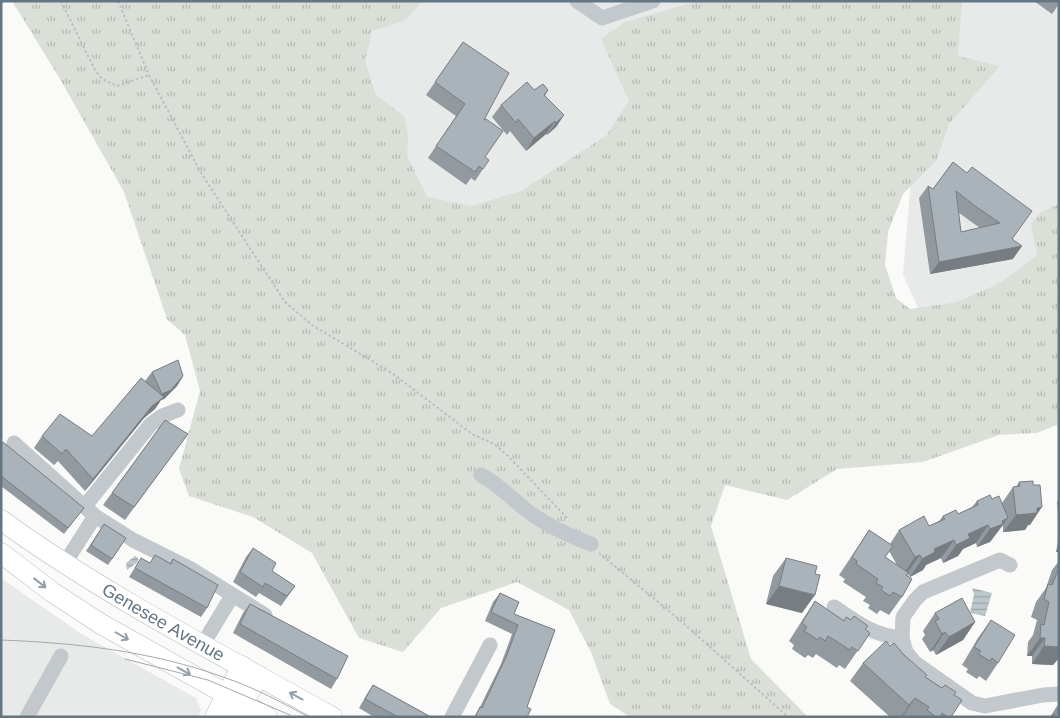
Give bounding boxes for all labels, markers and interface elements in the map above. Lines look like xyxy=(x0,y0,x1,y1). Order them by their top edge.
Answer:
one-way arrow xyxy=(33,577,46,588)
street label: Genesee Avenue xyxy=(99,579,228,665)
one-way arrow xyxy=(114,632,128,642)
one-way arrow xyxy=(176,667,191,677)
one-way arrow xyxy=(288,691,303,701)

